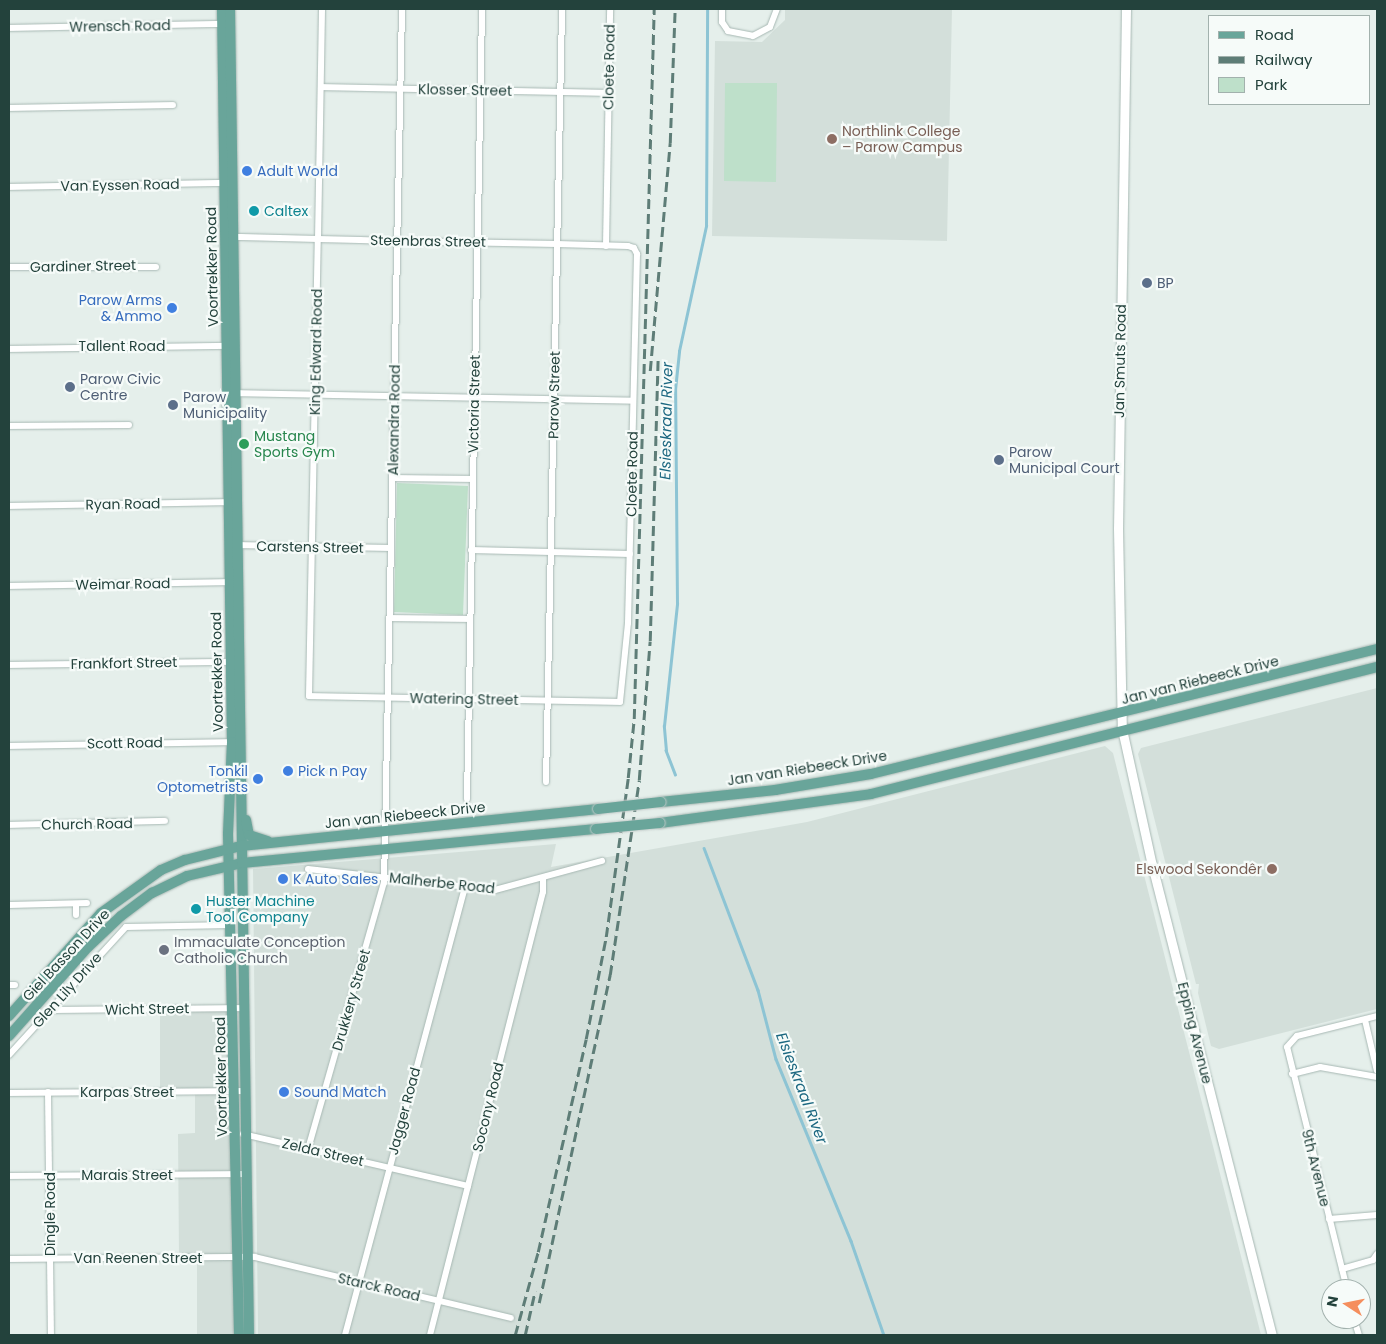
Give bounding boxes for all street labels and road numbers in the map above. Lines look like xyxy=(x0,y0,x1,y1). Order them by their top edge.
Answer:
street label: Wrensch Road xyxy=(69,17,171,35)
street label: Cloete Road xyxy=(600,24,618,110)
street label: Klosser Street xyxy=(418,81,512,99)
street label: Van Eyssen Road xyxy=(60,176,180,194)
street label: Voortrekker Road xyxy=(203,207,221,327)
street label: Steenbras Street xyxy=(370,232,486,250)
street label: Gardiner Street xyxy=(30,257,136,275)
street label: King Edward Road xyxy=(306,289,326,415)
street label: Jan Smuts Road xyxy=(1111,304,1129,418)
street label: Tallent Road xyxy=(79,338,165,354)
street label: Parow Street xyxy=(545,351,563,439)
street label: Victoria Street xyxy=(465,355,483,453)
street label: Alexandra Road xyxy=(385,364,403,476)
street label: Cloete Road xyxy=(623,431,641,517)
street label: Ryan Road xyxy=(85,495,161,513)
street label: Carstens Street xyxy=(256,538,364,556)
street label: Weimar Road xyxy=(75,575,171,593)
street label: Voortrekker Road xyxy=(208,612,226,732)
street label: Jan van Riebeeck Drive xyxy=(1120,652,1280,708)
street label: Frankfort Street xyxy=(71,654,177,672)
street label: Watering Street xyxy=(409,690,519,708)
street label: Scott Road xyxy=(87,734,163,752)
street label: Jan van Riebeeck Drive xyxy=(726,747,888,789)
street label: Jan van Riebeeck Drive xyxy=(324,798,486,832)
street label: Church Road xyxy=(41,815,133,833)
street label: Malherbe Road xyxy=(388,869,496,897)
street label: Giel Basson Drive xyxy=(19,906,113,1004)
street label: Drukkery Street xyxy=(328,947,374,1053)
street label: Glen Lily Drive xyxy=(29,949,105,1031)
street label: Epping Avenue xyxy=(1174,980,1216,1086)
street label: Wicht Street xyxy=(105,1000,189,1018)
street label: Voortrekker Road xyxy=(212,1017,230,1137)
street label: Socony Road xyxy=(469,1061,507,1153)
street label: Jagger Road xyxy=(384,1065,424,1157)
street label: Karpas Street xyxy=(80,1084,174,1100)
street label: 9th Avenue xyxy=(1298,1128,1334,1208)
street label: Zelda Street xyxy=(281,1134,365,1170)
street label: Marais Street xyxy=(81,1167,173,1183)
street label: Dingle Road xyxy=(42,1172,58,1256)
street label: Van Reenen Street xyxy=(74,1250,202,1266)
street label: Starck Road xyxy=(336,1269,422,1305)

